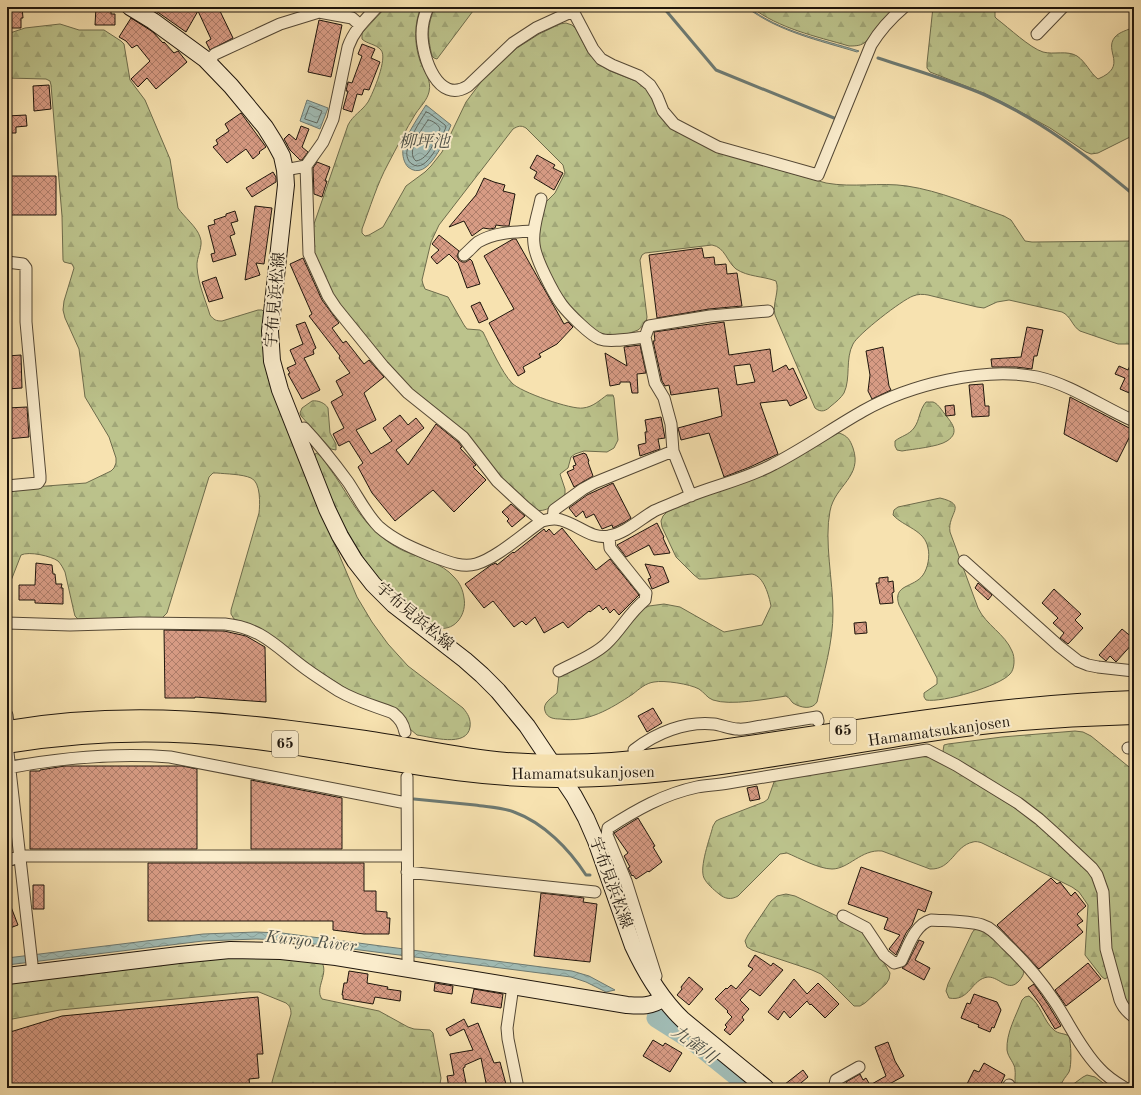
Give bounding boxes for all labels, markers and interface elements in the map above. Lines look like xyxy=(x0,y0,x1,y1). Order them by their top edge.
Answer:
water label: 柳坪池 xyxy=(399,132,451,151)
street label: 宇布見浜松線 xyxy=(262,251,288,349)
street label: 宇布見浜松線 xyxy=(372,578,457,654)
street label: Hamamatsukanjosen xyxy=(867,714,1012,750)
road number: 65 xyxy=(830,718,856,744)
road number: 65 xyxy=(272,731,298,757)
street label: Hamamatsukanjosen xyxy=(511,765,655,783)
street label: 宇布見浜松線 xyxy=(586,834,636,931)
water label: Kuryo River xyxy=(264,929,358,955)
water label: 九領川 xyxy=(668,1022,722,1068)

